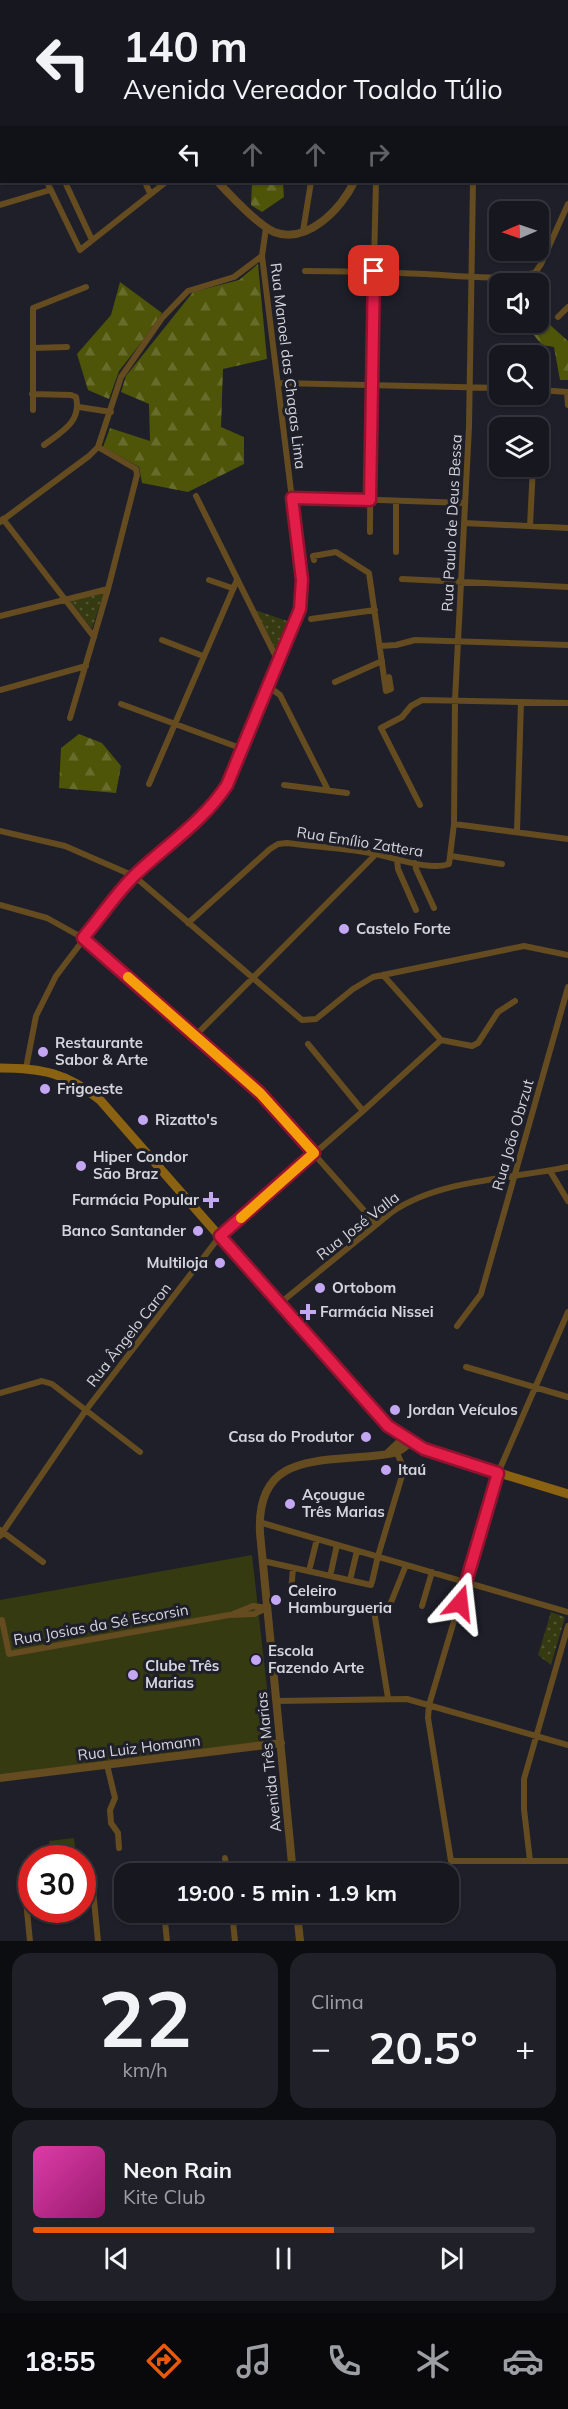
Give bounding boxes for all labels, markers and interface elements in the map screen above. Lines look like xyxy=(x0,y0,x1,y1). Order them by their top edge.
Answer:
text: 140 m xyxy=(123,20,248,73)
icon: left xyxy=(24,24,102,102)
text: Avenida Vereador Toaldo Túlio xyxy=(123,72,503,106)
icon: left xyxy=(173,138,206,171)
icon: ahead xyxy=(236,138,269,171)
icon: ahead xyxy=(299,138,332,171)
icon: right xyxy=(362,138,395,171)
north arrow xyxy=(489,201,549,261)
map controls xyxy=(489,201,549,477)
pin xyxy=(348,245,399,296)
icon: arrive xyxy=(357,254,390,287)
street label: Rua Manoel das Chagas Lima xyxy=(266,262,311,470)
button: sound xyxy=(489,273,549,333)
button: search xyxy=(489,345,549,405)
button: layers xyxy=(489,417,549,477)
street label: Rua Paulo de Deus Bessa xyxy=(437,434,466,612)
street label: Rua Emílio Zattera xyxy=(295,822,425,861)
place label: Castelo Forte xyxy=(356,919,451,938)
marker: Castelo Forte xyxy=(337,922,351,936)
place label: Restaurante Sabor & Arte xyxy=(55,1033,148,1069)
marker: Restaurante Sabor & Arte xyxy=(36,1045,50,1059)
street label: Rua João Obrzut xyxy=(488,1077,537,1193)
place label: Frigoeste xyxy=(57,1079,123,1098)
marker: Frigoeste xyxy=(38,1082,52,1096)
place label: Rizatto's xyxy=(155,1110,217,1129)
marker: Rizatto's xyxy=(136,1113,150,1127)
place label: Hiper Condor São Braz xyxy=(93,1147,188,1183)
marker: Hiper Condor São Braz xyxy=(74,1159,88,1173)
street label: Rua José Valla xyxy=(313,1187,403,1264)
place label: Farmácia Popular xyxy=(72,1190,199,1209)
marker: Farmácia Popular xyxy=(204,1193,218,1207)
place label: Banco Santander xyxy=(61,1221,186,1240)
marker: Banco Santander xyxy=(191,1224,205,1238)
place label: Multiloja xyxy=(146,1253,208,1272)
marker: Multiloja xyxy=(213,1256,227,1270)
place label: Ortobom xyxy=(332,1278,396,1297)
street label: Rua Ângelo Caron xyxy=(82,1279,175,1390)
marker: Ortobom xyxy=(313,1281,327,1295)
place label: Farmácia Nissei xyxy=(320,1302,434,1321)
marker: Farmácia Nissei xyxy=(301,1305,315,1319)
place label: Jordan Veículos xyxy=(407,1400,518,1419)
marker: Jordan Veículos xyxy=(388,1403,402,1417)
place label: Casa do Produtor xyxy=(228,1427,354,1446)
marker: Casa do Produtor xyxy=(359,1430,373,1444)
place label: Itaú xyxy=(398,1460,426,1479)
marker: Itaú xyxy=(379,1463,393,1477)
place label: Açougue Três Marias xyxy=(302,1485,385,1521)
marker: Açougue Três Marias xyxy=(283,1497,297,1511)
position arrow xyxy=(428,1571,492,1635)
place label: Celeiro Hamburgueria xyxy=(288,1581,392,1617)
marker: Celeiro Hamburgueria xyxy=(269,1593,283,1607)
street label: Rua Josias da Sé Escorsin xyxy=(12,1600,190,1649)
place label: Escola Fazendo Arte xyxy=(268,1641,364,1677)
marker: Escola Fazendo Arte xyxy=(249,1653,263,1667)
place label: Clube Três Marias xyxy=(145,1656,219,1692)
marker: Clube Três Marias xyxy=(126,1668,140,1682)
street label: Avenida Três Marias xyxy=(252,1691,285,1833)
street label: Rua Luiz Homann xyxy=(76,1731,201,1764)
speed limit sign: 30 xyxy=(18,1845,96,1923)
text: 19:00 · 5 min · 1.9 km xyxy=(176,1879,397,1907)
text: 22 xyxy=(98,1969,192,2067)
text: Clima xyxy=(311,1989,364,2014)
text: 20.5° xyxy=(368,2019,478,2075)
text: − xyxy=(311,2027,331,2068)
text: + xyxy=(515,2027,535,2068)
text: km/h xyxy=(122,2057,168,2082)
text: Neon Rain xyxy=(123,2156,232,2184)
text: Kite Club xyxy=(123,2184,205,2209)
icon: previous xyxy=(100,2242,133,2275)
icon: pause xyxy=(267,2242,300,2275)
icon: next xyxy=(435,2242,468,2275)
icon: directions xyxy=(143,2340,185,2382)
icon: music xyxy=(233,2340,275,2382)
icon: phone xyxy=(323,2340,365,2382)
icon: climate xyxy=(412,2340,454,2382)
icon: car xyxy=(502,2340,544,2382)
text: 18:55 xyxy=(24,2344,95,2378)

